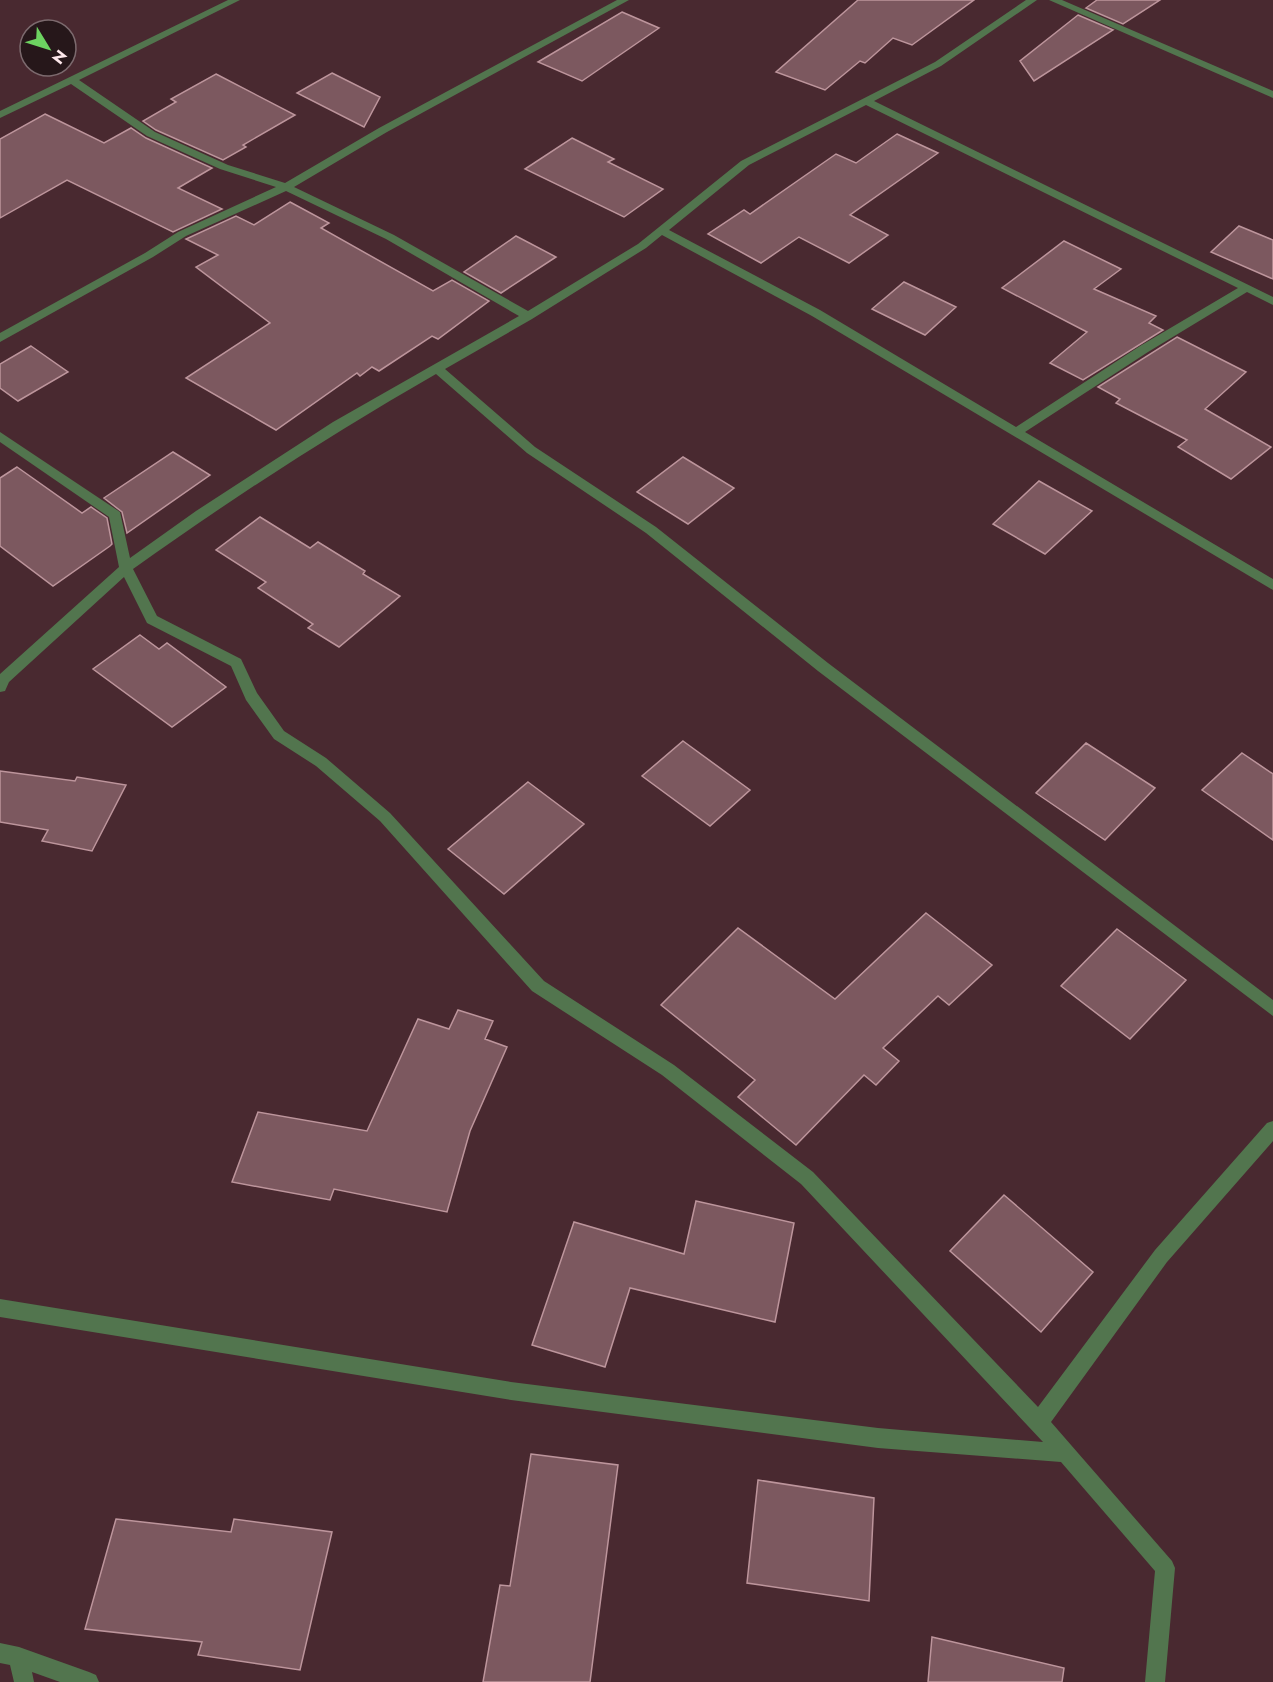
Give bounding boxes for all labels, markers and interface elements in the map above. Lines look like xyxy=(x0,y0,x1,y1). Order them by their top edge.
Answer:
north arrow xyxy=(18,18,78,78)
text: N xyxy=(46,45,72,69)

